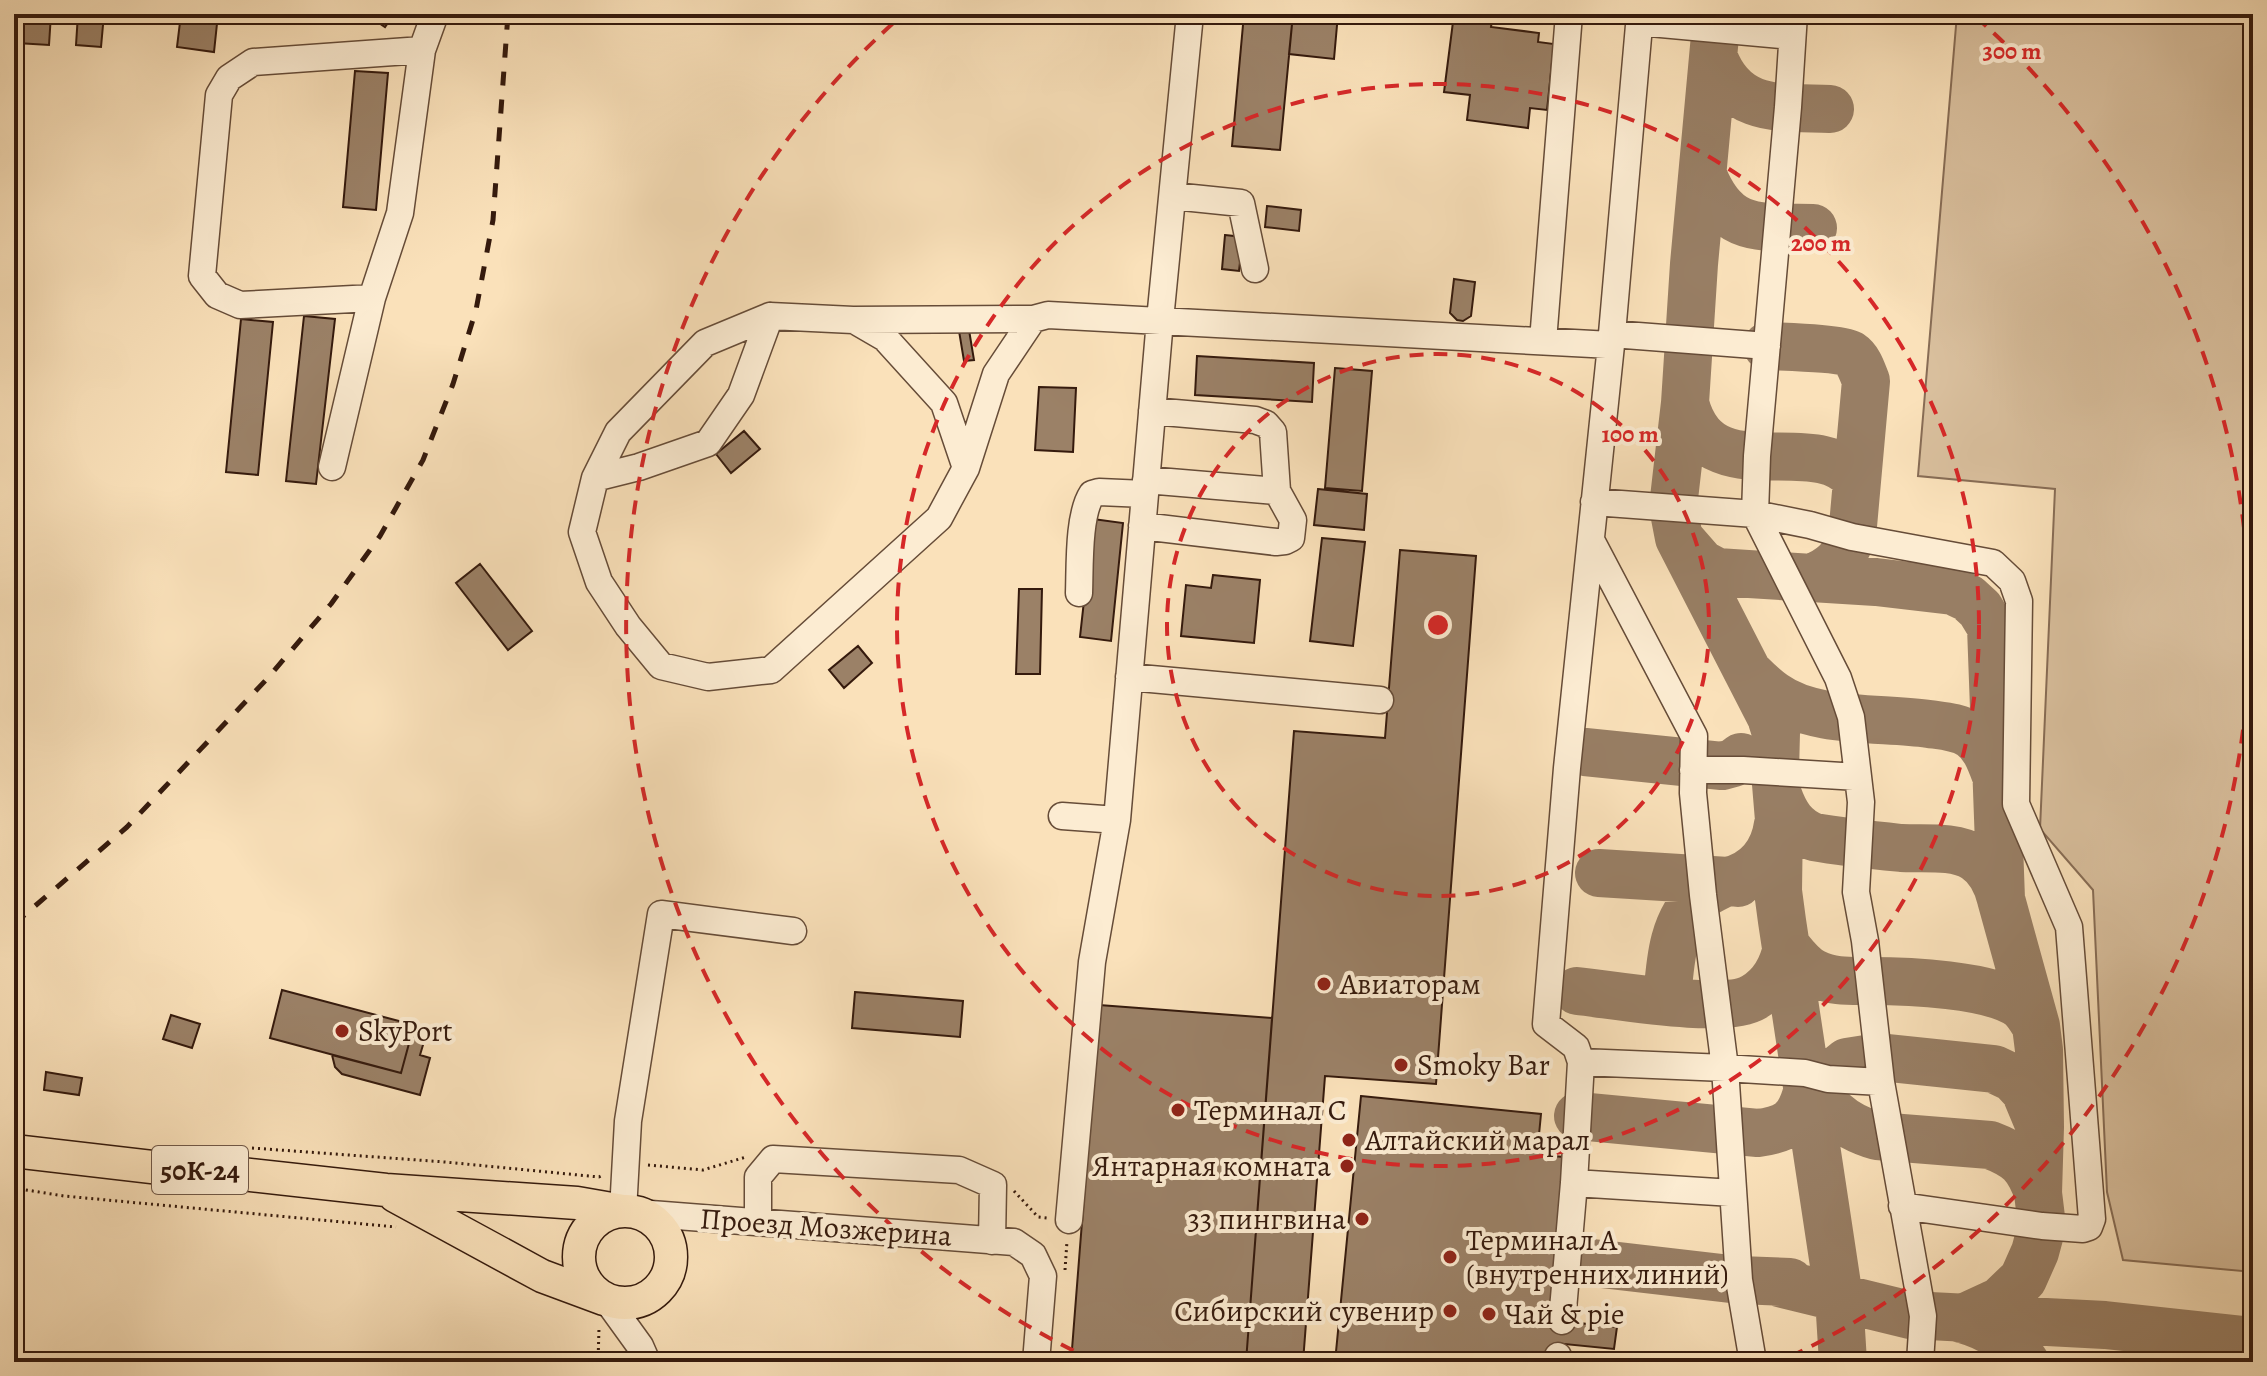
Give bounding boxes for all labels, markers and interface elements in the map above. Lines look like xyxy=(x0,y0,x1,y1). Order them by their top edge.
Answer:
text: 300 m xyxy=(1983,35,2041,67)
text: 200 m xyxy=(1791,227,1851,259)
text: 100 m xyxy=(1601,418,1659,450)
centre of rings xyxy=(1424,611,1452,639)
place label: Авиаторам xyxy=(1339,964,1481,1004)
marker: Авиаторам xyxy=(1315,975,1333,993)
place label: SkyPort xyxy=(358,1011,453,1051)
marker: SkyPort xyxy=(333,1022,351,1040)
place label: Smoky Bar xyxy=(1417,1045,1550,1085)
marker: Smoky Bar xyxy=(1392,1056,1410,1074)
place label: Терминал С xyxy=(1194,1090,1347,1130)
marker: Терминал С xyxy=(1169,1101,1187,1119)
place label: Алтайский марал xyxy=(1364,1120,1590,1160)
marker: Алтайский марал xyxy=(1340,1131,1358,1149)
road number: 50К-24 xyxy=(152,1146,248,1194)
place label: Янтарная комната xyxy=(1092,1146,1331,1186)
marker: Янтарная комната xyxy=(1338,1157,1356,1175)
street label: Проезд Мозжерина xyxy=(699,1198,954,1256)
place label: 33 пингвина xyxy=(1187,1199,1346,1239)
marker: 33 пингвина xyxy=(1353,1210,1371,1228)
place label: Терминал А (внутренних линий) xyxy=(1466,1220,1729,1294)
marker: Терминал А (внутренних линий) xyxy=(1441,1248,1459,1266)
place label: Сибирский сувенир xyxy=(1174,1291,1434,1331)
place label: Чай & pie xyxy=(1505,1294,1624,1334)
marker: Сибирский сувенир xyxy=(1441,1302,1459,1320)
marker: Чай & pie xyxy=(1480,1305,1498,1323)

